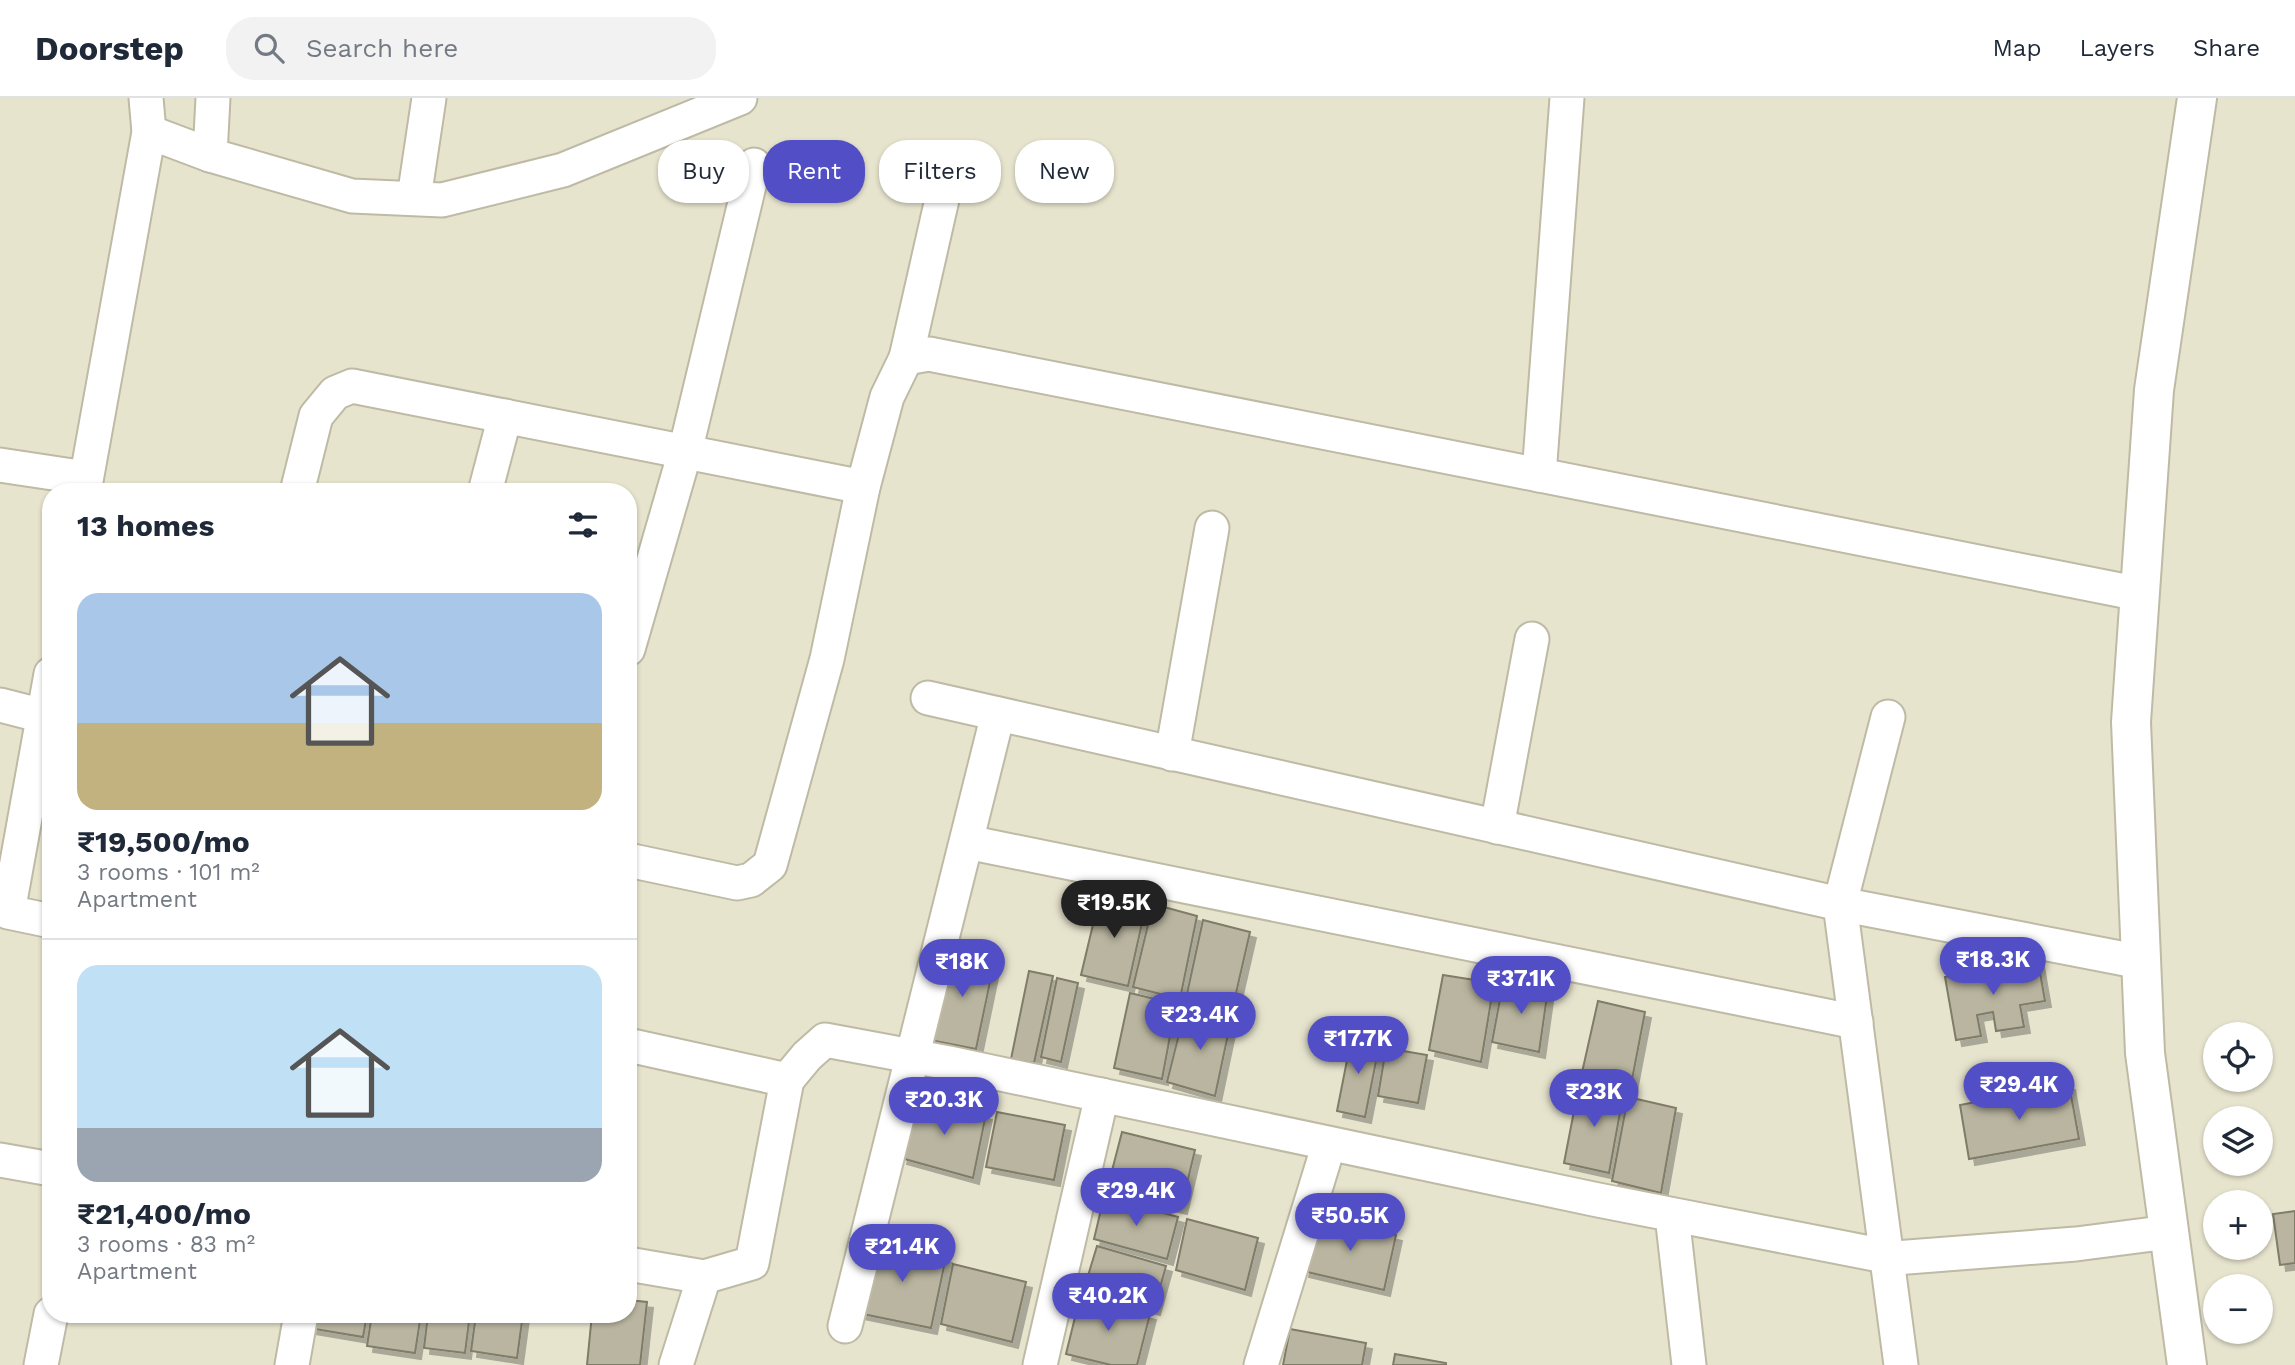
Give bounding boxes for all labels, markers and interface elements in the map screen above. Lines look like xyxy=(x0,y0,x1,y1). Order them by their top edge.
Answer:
search box xyxy=(226,17,716,80)
text: Doorstep xyxy=(35,29,184,68)
icon: search xyxy=(250,29,288,67)
text: Search here xyxy=(306,33,458,63)
text: Map xyxy=(1993,34,2041,62)
text: Layers xyxy=(2079,34,2155,62)
text: Share xyxy=(2193,34,2260,62)
chip: Buy xyxy=(658,140,749,203)
chip: Rent xyxy=(763,140,865,203)
chip: Filters xyxy=(879,140,1001,203)
chip: New xyxy=(1015,140,1114,203)
icon: filters xyxy=(564,506,602,544)
text: 13 homes xyxy=(77,508,214,543)
icon: home xyxy=(277,638,403,764)
text: ₹19,500/mo xyxy=(77,824,250,859)
text: 3 rooms · 101 m² xyxy=(77,859,260,886)
pin: ₹19.5K xyxy=(1057,880,1171,940)
text: Apartment xyxy=(77,886,197,913)
text: ₹19.5K xyxy=(1077,889,1151,916)
pin: ₹18.3K xyxy=(1936,937,2050,997)
pin: ₹18K xyxy=(921,940,1003,999)
text: ₹18.3K xyxy=(1956,946,2030,973)
text: ₹18K xyxy=(935,948,989,975)
pin: ₹37.1K xyxy=(1464,956,1578,1016)
text: ₹37.1K xyxy=(1487,965,1555,992)
pin: ₹23.4K xyxy=(1143,992,1257,1052)
text: ₹23.4K xyxy=(1161,1001,1239,1028)
icon: home xyxy=(277,1010,403,1136)
pin: ₹17.7K xyxy=(1301,1016,1415,1076)
map controls xyxy=(2203,1022,2273,1344)
button: locate xyxy=(2203,1022,2273,1092)
text: ₹17.7K xyxy=(1324,1025,1392,1052)
pin: ₹29.4K xyxy=(1962,1062,2076,1122)
pin: ₹23K xyxy=(1553,1070,1635,1129)
text: ₹29.4K xyxy=(1980,1071,2058,1098)
pin: ₹20.3K xyxy=(887,1077,1001,1137)
text: ₹23K xyxy=(1565,1078,1623,1105)
text: ₹20.3K xyxy=(905,1086,983,1113)
button: layers xyxy=(2203,1106,2273,1176)
pin: ₹29.4K xyxy=(1079,1168,1193,1228)
text: ₹29.4K xyxy=(1097,1177,1175,1204)
button: + xyxy=(2203,1190,2273,1260)
pin: ₹50.5K xyxy=(1293,1194,1407,1253)
text: ₹21,400/mo xyxy=(77,1196,251,1231)
text: ₹50.5K xyxy=(1311,1202,1389,1229)
pin: ₹21.4K xyxy=(845,1224,959,1284)
text: 3 rooms · 83 m² xyxy=(77,1231,255,1258)
text: ₹21.4K xyxy=(865,1233,939,1260)
text: Apartment xyxy=(77,1258,197,1285)
pin: ₹40.2K xyxy=(1051,1274,1165,1333)
button: − xyxy=(2203,1274,2273,1344)
text: ₹40.2K xyxy=(1068,1282,1148,1309)

